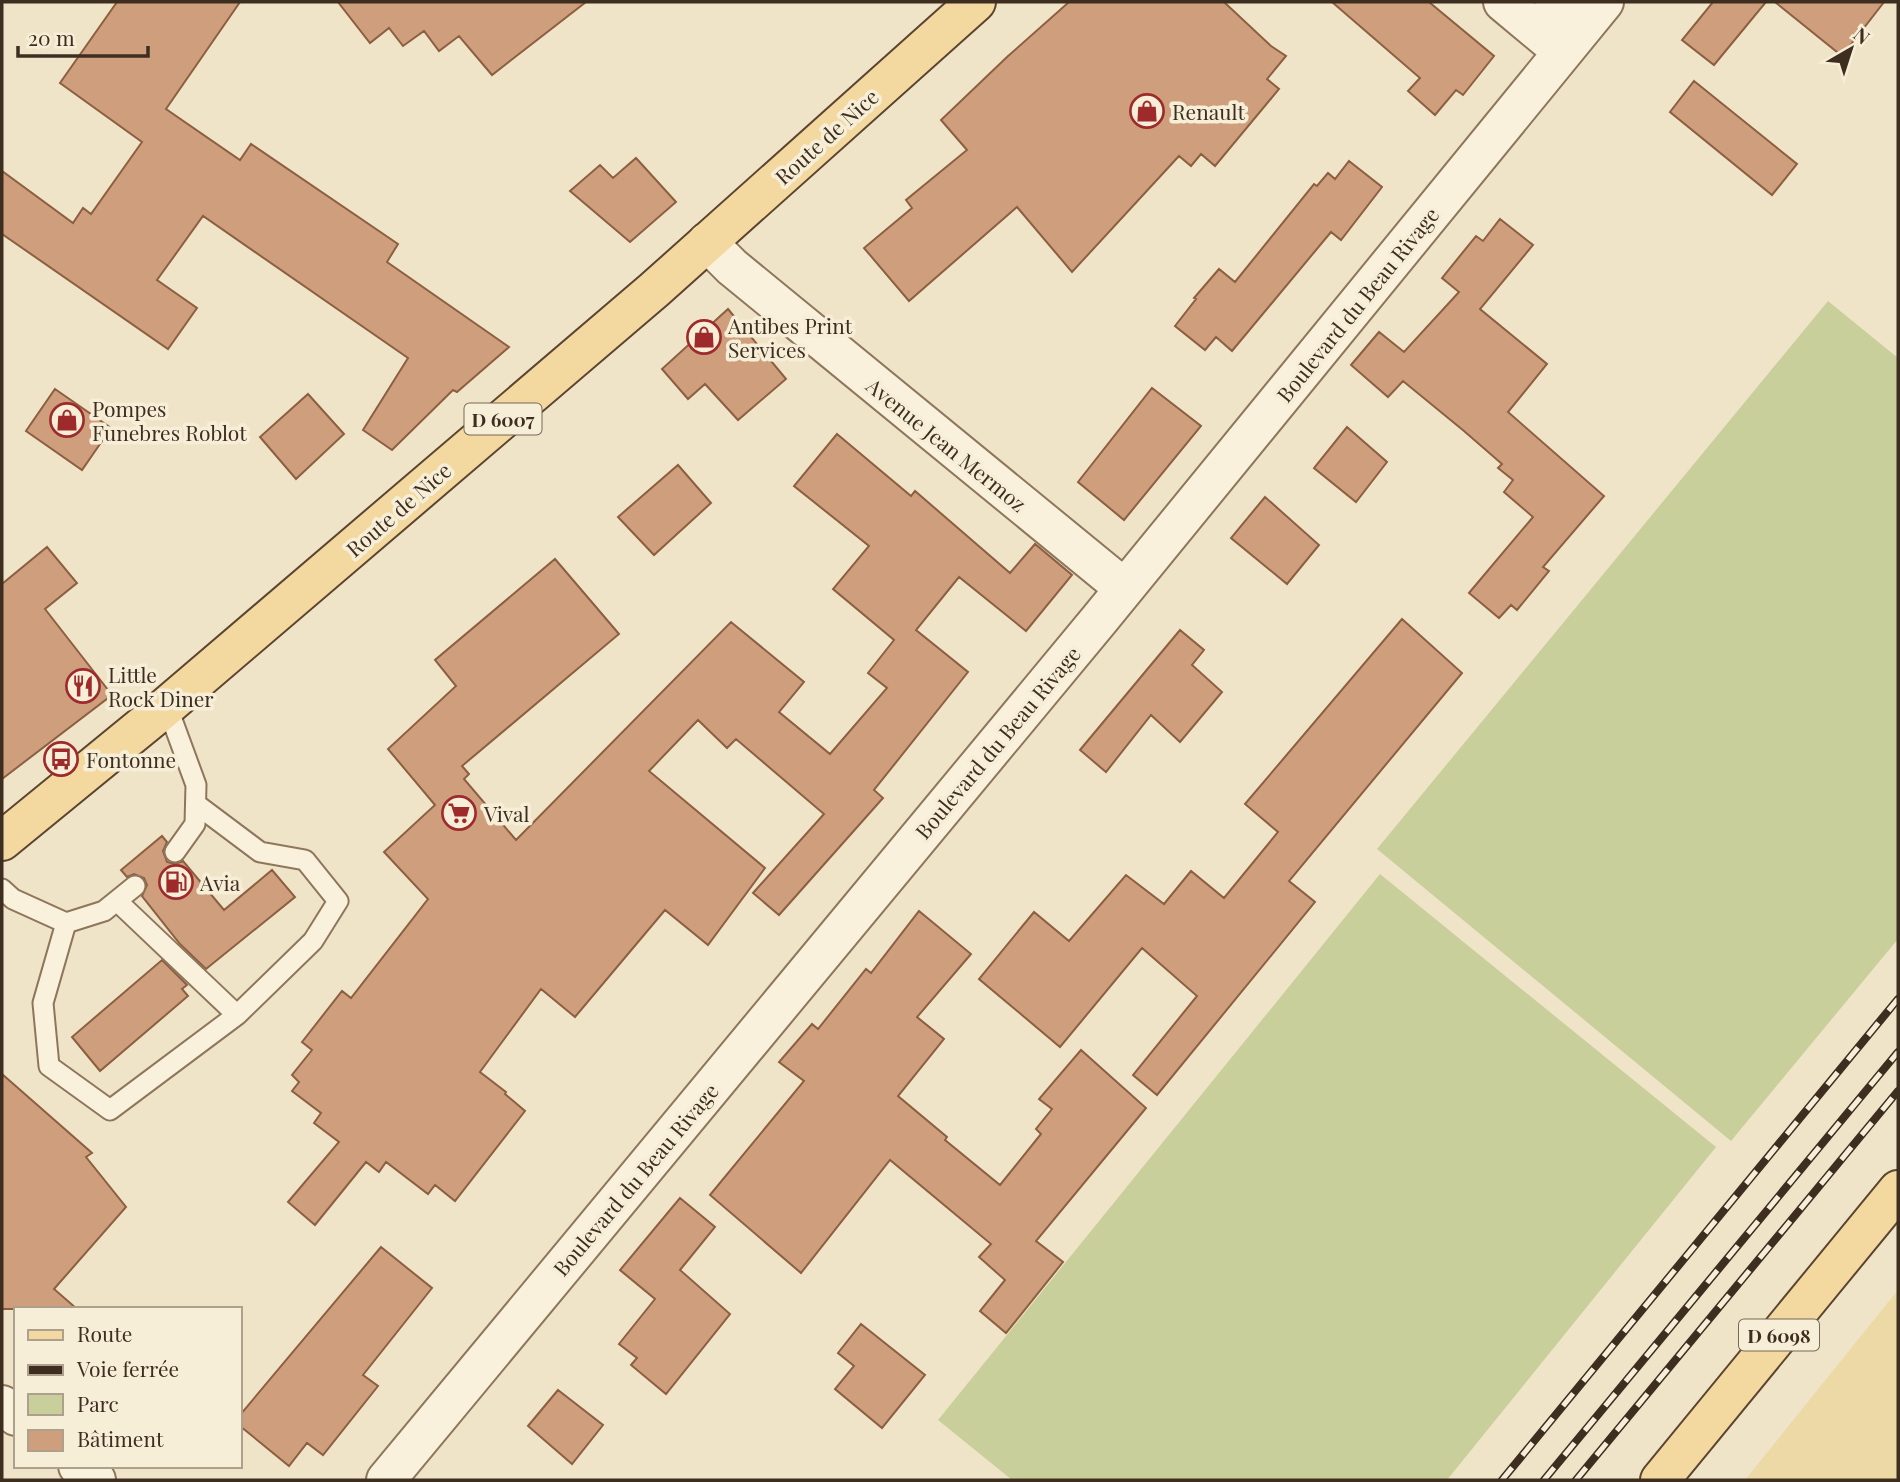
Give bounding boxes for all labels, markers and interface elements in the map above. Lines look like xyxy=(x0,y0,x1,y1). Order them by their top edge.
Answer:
scale bar xyxy=(18,14,147,58)
north arrow xyxy=(1816,14,1886,84)
text: N xyxy=(1849,21,1876,50)
text: 20 m xyxy=(28,23,75,51)
street label: Route de Nice xyxy=(768,82,884,190)
shop icon: Renault xyxy=(1128,92,1166,130)
place label: Renault xyxy=(1172,97,1245,125)
street label: Boulevard du Beau Rivage xyxy=(1270,201,1444,407)
place label: Antibes Print Services xyxy=(727,311,853,363)
shop icon: Antibes Print Services xyxy=(685,318,723,356)
street label: Avenue Jean Mermoz xyxy=(861,370,1033,517)
place label: Pompes Funebres Roblot xyxy=(92,394,247,446)
shop icon: Pompes Funebres Roblot xyxy=(48,401,86,439)
road number: D 6007 xyxy=(464,404,542,434)
street label: Route de Nice xyxy=(340,456,456,562)
street label: Boulevard du Beau Rivage xyxy=(908,640,1086,844)
place label: Little Rock Diner xyxy=(108,660,214,712)
restaurant icon: Little Rock Diner xyxy=(64,667,102,705)
bus stop icon: Fontonne xyxy=(42,740,80,778)
place label: Fontonne xyxy=(86,745,176,773)
supermarket icon: Vival xyxy=(440,794,478,832)
place label: Vival xyxy=(483,799,529,827)
fuel station icon: Avia xyxy=(157,863,195,901)
place label: Avia xyxy=(199,868,241,896)
street label: Boulevard du Beau Rivage xyxy=(546,1077,724,1281)
legend xyxy=(14,1307,242,1468)
text: Route xyxy=(77,1319,132,1347)
road number: D 6098 xyxy=(1739,1320,1819,1350)
text: Voie ferrée xyxy=(76,1354,179,1382)
text: Parc xyxy=(77,1389,119,1417)
text: Bâtiment xyxy=(77,1424,164,1452)

